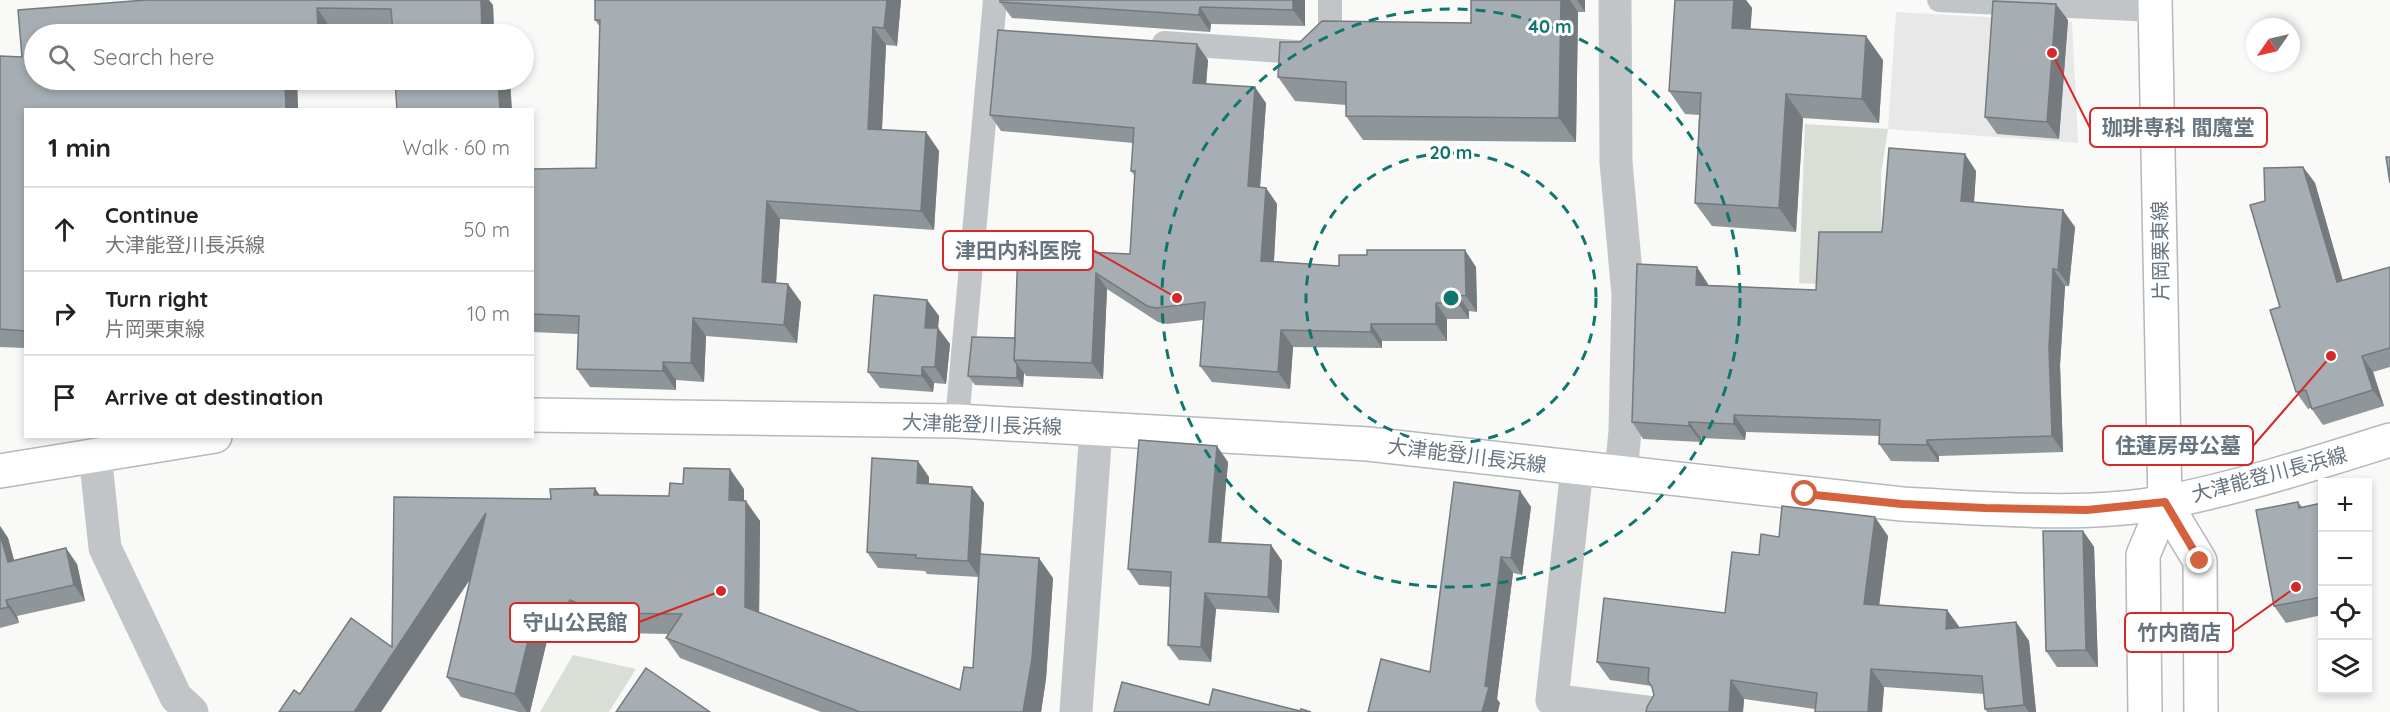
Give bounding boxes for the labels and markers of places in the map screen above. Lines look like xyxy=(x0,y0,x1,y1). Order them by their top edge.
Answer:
callout: 珈琲専科 閻魔堂 xyxy=(2090,108,2267,147)
callout: 津田内科医院 xyxy=(943,231,1093,270)
centre of rings xyxy=(1441,288,1461,308)
callout: 住蓮房母公墓 xyxy=(2103,426,2253,465)
callout: 守山公民館 xyxy=(510,603,639,642)
callout: 竹内商店 xyxy=(2125,613,2233,652)

